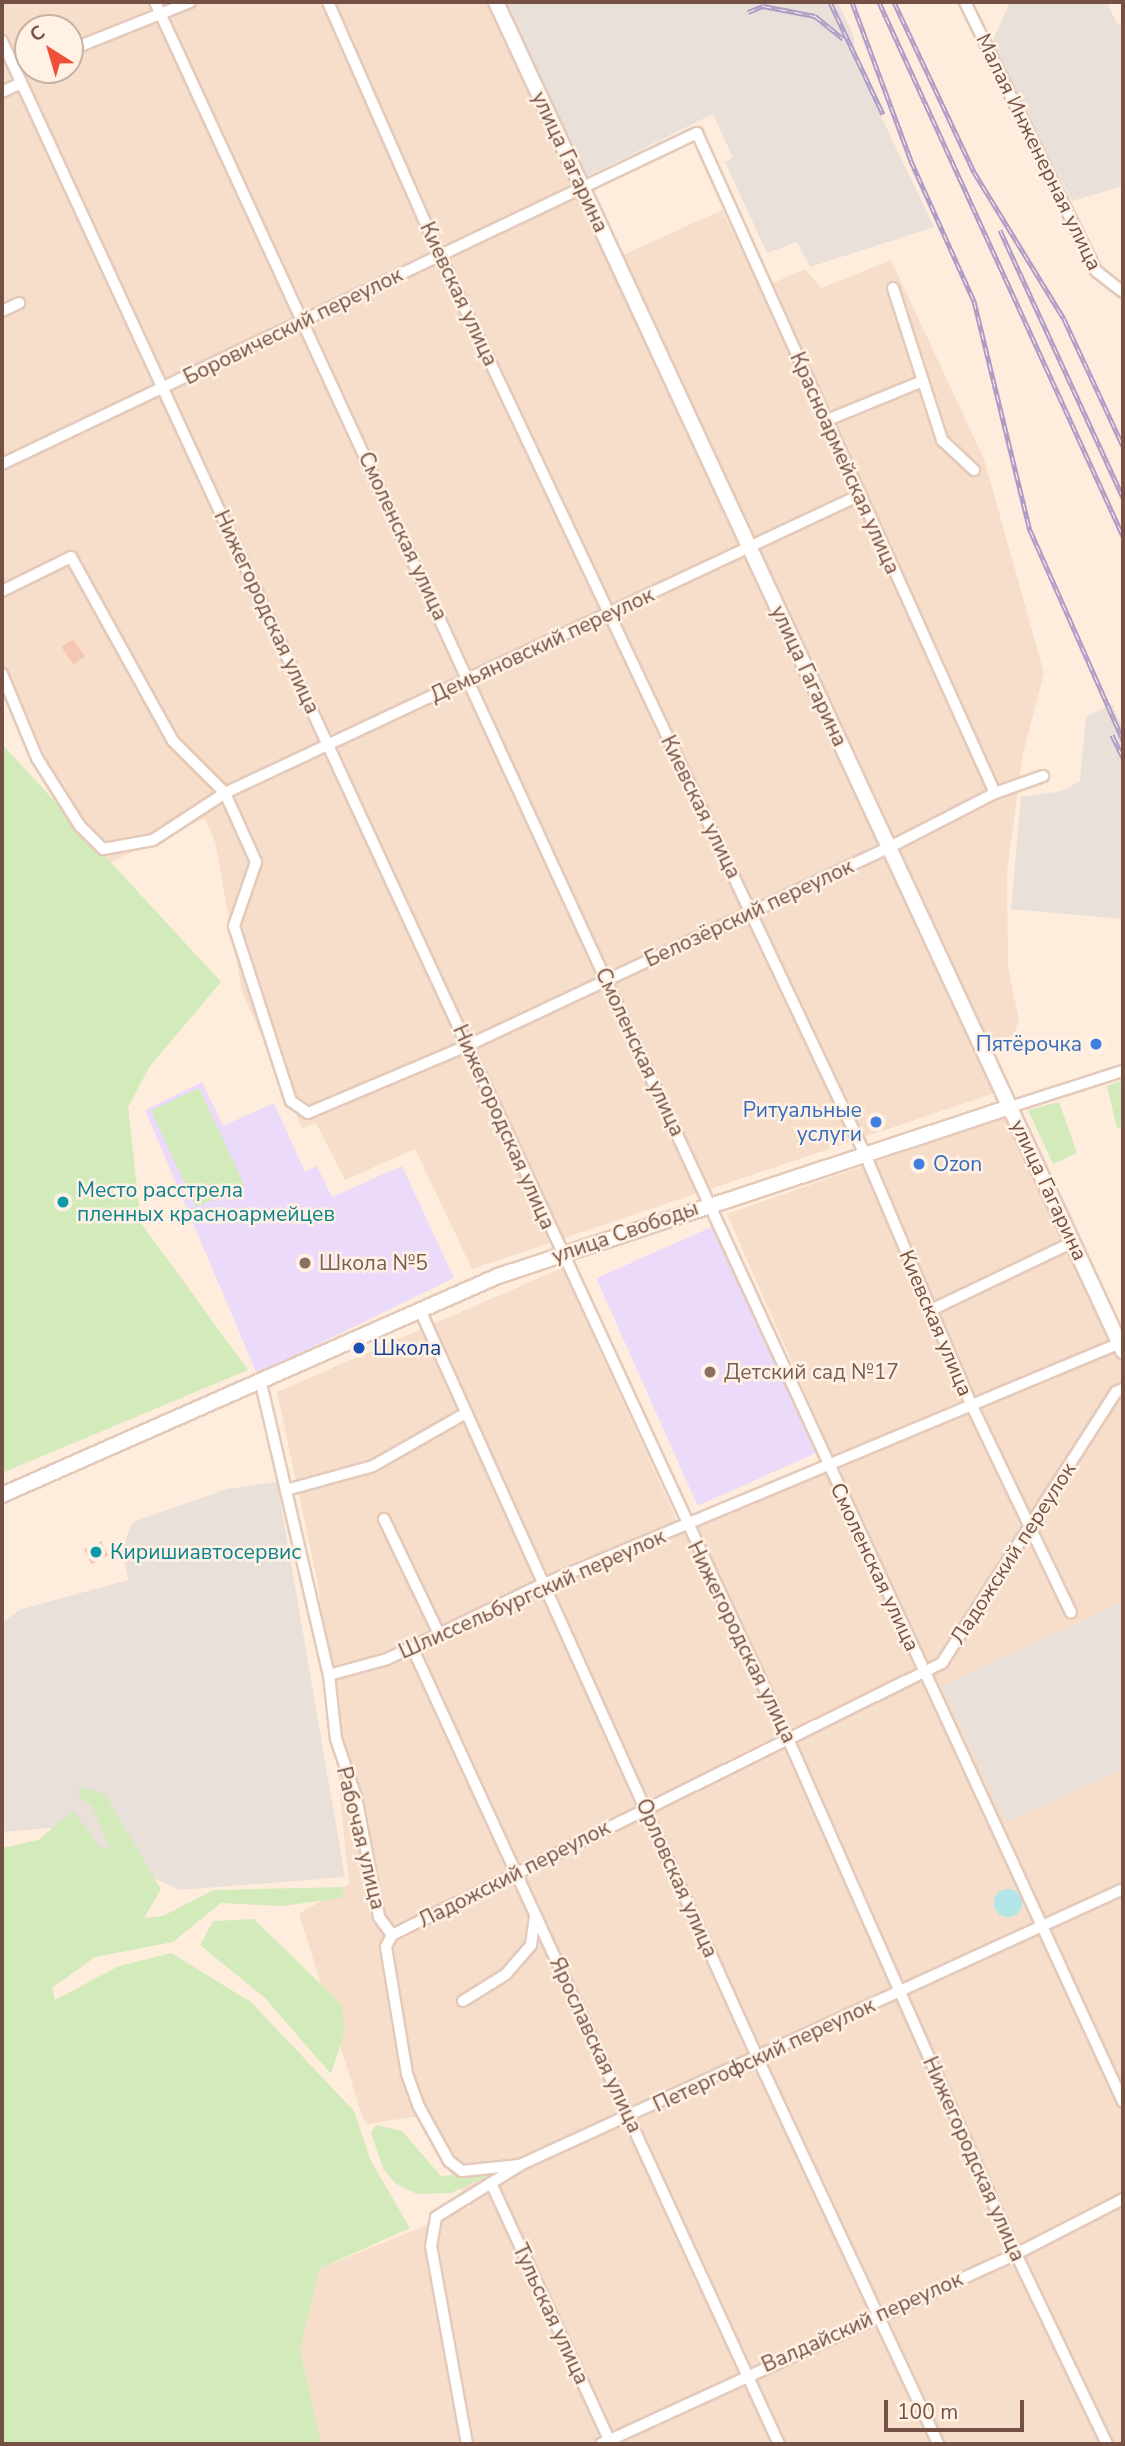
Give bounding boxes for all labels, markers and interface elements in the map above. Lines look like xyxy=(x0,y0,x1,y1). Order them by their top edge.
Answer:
north arrow xyxy=(14,14,84,84)
text: С xyxy=(25,20,51,48)
street label: Малая Инженерная улица xyxy=(971,30,1107,274)
street label: улица Гагарина xyxy=(526,88,614,236)
street label: Киевская улица xyxy=(415,218,503,370)
street label: Боровический переулок xyxy=(179,262,407,390)
street label: Красноармейская улица xyxy=(785,348,905,578)
street label: Смоленская улица xyxy=(353,448,453,624)
street label: Нижегородская улица xyxy=(209,506,325,718)
street label: Демьяновский переулок xyxy=(426,582,658,708)
street label: улица Гагарина xyxy=(765,602,853,750)
street label: Киевская улица xyxy=(655,731,747,883)
street label: Белозёрский переулок xyxy=(641,854,857,972)
street label: Смоленская улица xyxy=(590,964,690,1140)
street label: Нижегородская улица xyxy=(447,1021,561,1233)
place label: Пятёрочка xyxy=(976,1031,1082,1057)
marker: Пятёрочка xyxy=(1088,1036,1104,1052)
place label: Ритуальные услуги xyxy=(743,1097,862,1147)
marker: Ритуальные услуги xyxy=(868,1114,884,1130)
street label: улица Гагарина xyxy=(1005,1116,1093,1264)
place label: Ozon xyxy=(933,1151,982,1177)
marker: Ozon xyxy=(911,1156,927,1172)
place label: Место расстрела пленных красноармейцев xyxy=(77,1177,335,1227)
marker: Место расстрела пленных красноармейцев xyxy=(55,1194,71,1210)
street label: улица Свободы xyxy=(549,1195,701,1269)
street label: Киевская улица xyxy=(894,1246,978,1400)
place label: Школа №5 xyxy=(319,1250,428,1276)
marker: Школа №5 xyxy=(297,1255,313,1271)
place label: Школа xyxy=(373,1335,441,1361)
marker: Школа xyxy=(351,1340,367,1356)
place label: Детский сад №17 xyxy=(724,1359,899,1385)
marker: Детский сад №17 xyxy=(702,1364,718,1380)
street label: Ладожский переулок xyxy=(945,1458,1081,1648)
street label: Смоленская улица xyxy=(825,1479,925,1655)
street label: Шлиссельбургский переулок xyxy=(395,1524,669,1664)
street label: Нижегородская улица xyxy=(682,1537,802,1747)
place label: Киришиавтосервис xyxy=(110,1539,301,1565)
marker: Киришиавтосервис xyxy=(88,1544,104,1560)
street label: Рабочая улица xyxy=(331,1764,391,1912)
street label: Орловская улица xyxy=(631,1795,723,1961)
street label: Ладожский переулок xyxy=(414,1815,614,1933)
street label: Ярославская улица xyxy=(544,1953,648,2137)
street label: Петергофский переулок xyxy=(649,1993,879,2117)
street label: Нижегородская улица xyxy=(917,2053,1031,2265)
street label: Тульская улица xyxy=(507,2240,595,2388)
street label: Валдайский переулок xyxy=(758,2266,966,2378)
scale bar xyxy=(887,2386,1027,2430)
text: 100 m xyxy=(897,2398,958,2426)

